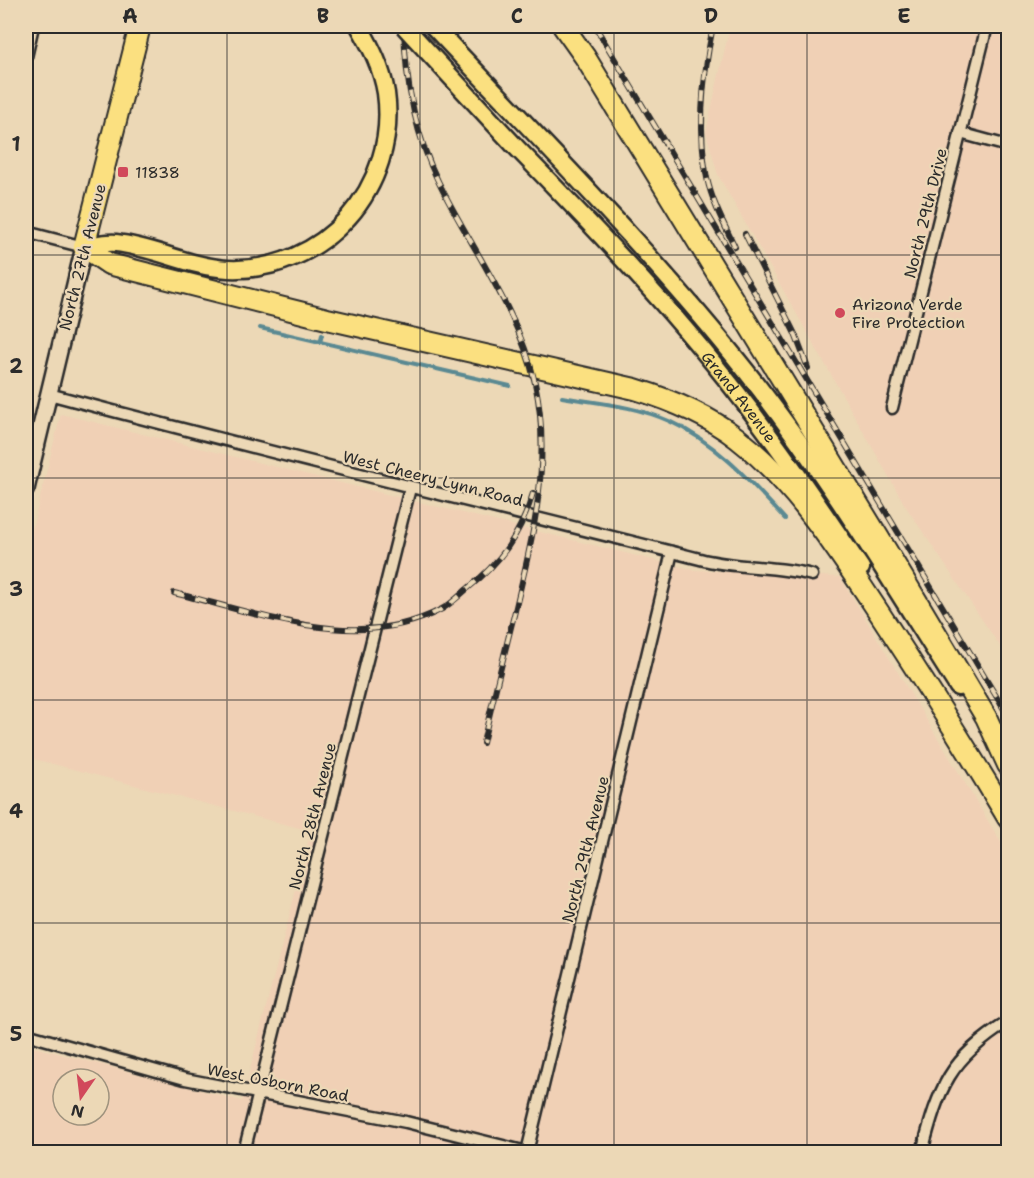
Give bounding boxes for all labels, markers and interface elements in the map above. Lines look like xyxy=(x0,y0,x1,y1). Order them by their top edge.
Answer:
text: A xyxy=(122,3,138,29)
text: B xyxy=(317,3,329,29)
text: C xyxy=(511,3,523,29)
text: D xyxy=(704,3,718,29)
text: E xyxy=(897,3,911,29)
text: 1 xyxy=(11,131,21,157)
street label: North 29th Drive xyxy=(899,146,952,280)
place label: 11838 xyxy=(135,162,180,183)
marker: 11838 xyxy=(116,165,130,179)
street label: North 27th Avenue xyxy=(54,182,111,333)
place label: Arizona Verde Fire Protection xyxy=(852,294,965,333)
marker: Arizona Verde Fire Protection xyxy=(833,306,847,320)
street label: Grand Avenue xyxy=(697,347,781,447)
text: 2 xyxy=(9,353,23,379)
street label: West Cheery Lynn Road xyxy=(341,446,525,511)
text: 3 xyxy=(9,576,23,602)
street label: North 28th Avenue xyxy=(284,740,341,892)
street label: North 29th Avenue xyxy=(557,773,614,925)
text: 4 xyxy=(9,798,23,824)
text: 5 xyxy=(10,1021,22,1047)
street label: West Osborn Road xyxy=(205,1058,351,1107)
north arrow xyxy=(51,1067,111,1127)
text: N xyxy=(69,1099,86,1123)

